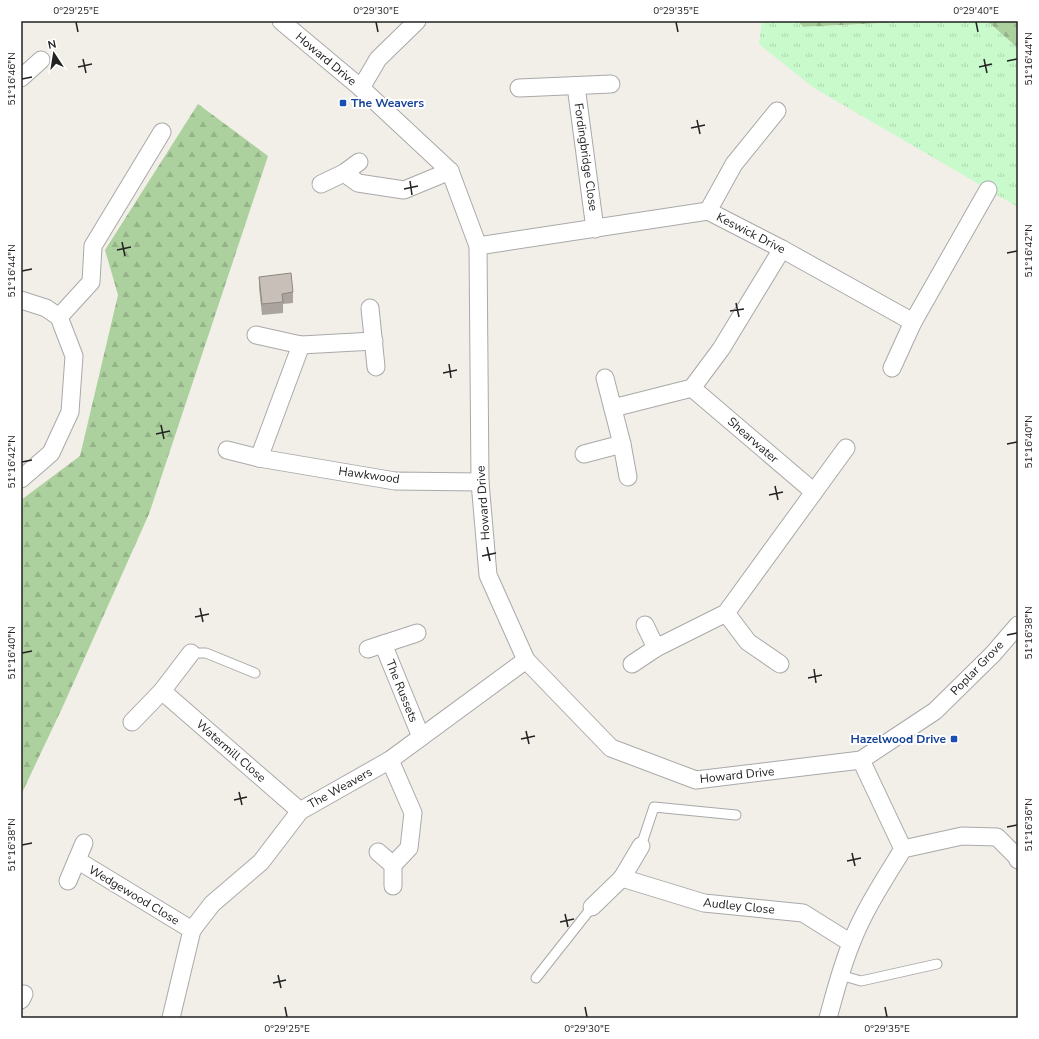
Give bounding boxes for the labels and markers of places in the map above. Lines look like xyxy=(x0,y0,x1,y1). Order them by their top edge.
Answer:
place label: The Weavers xyxy=(351,95,424,111)
marker: The Weavers xyxy=(338,98,348,108)
place label: Hazelwood Drive xyxy=(850,731,946,747)
marker: Hazelwood Drive xyxy=(949,734,959,744)

